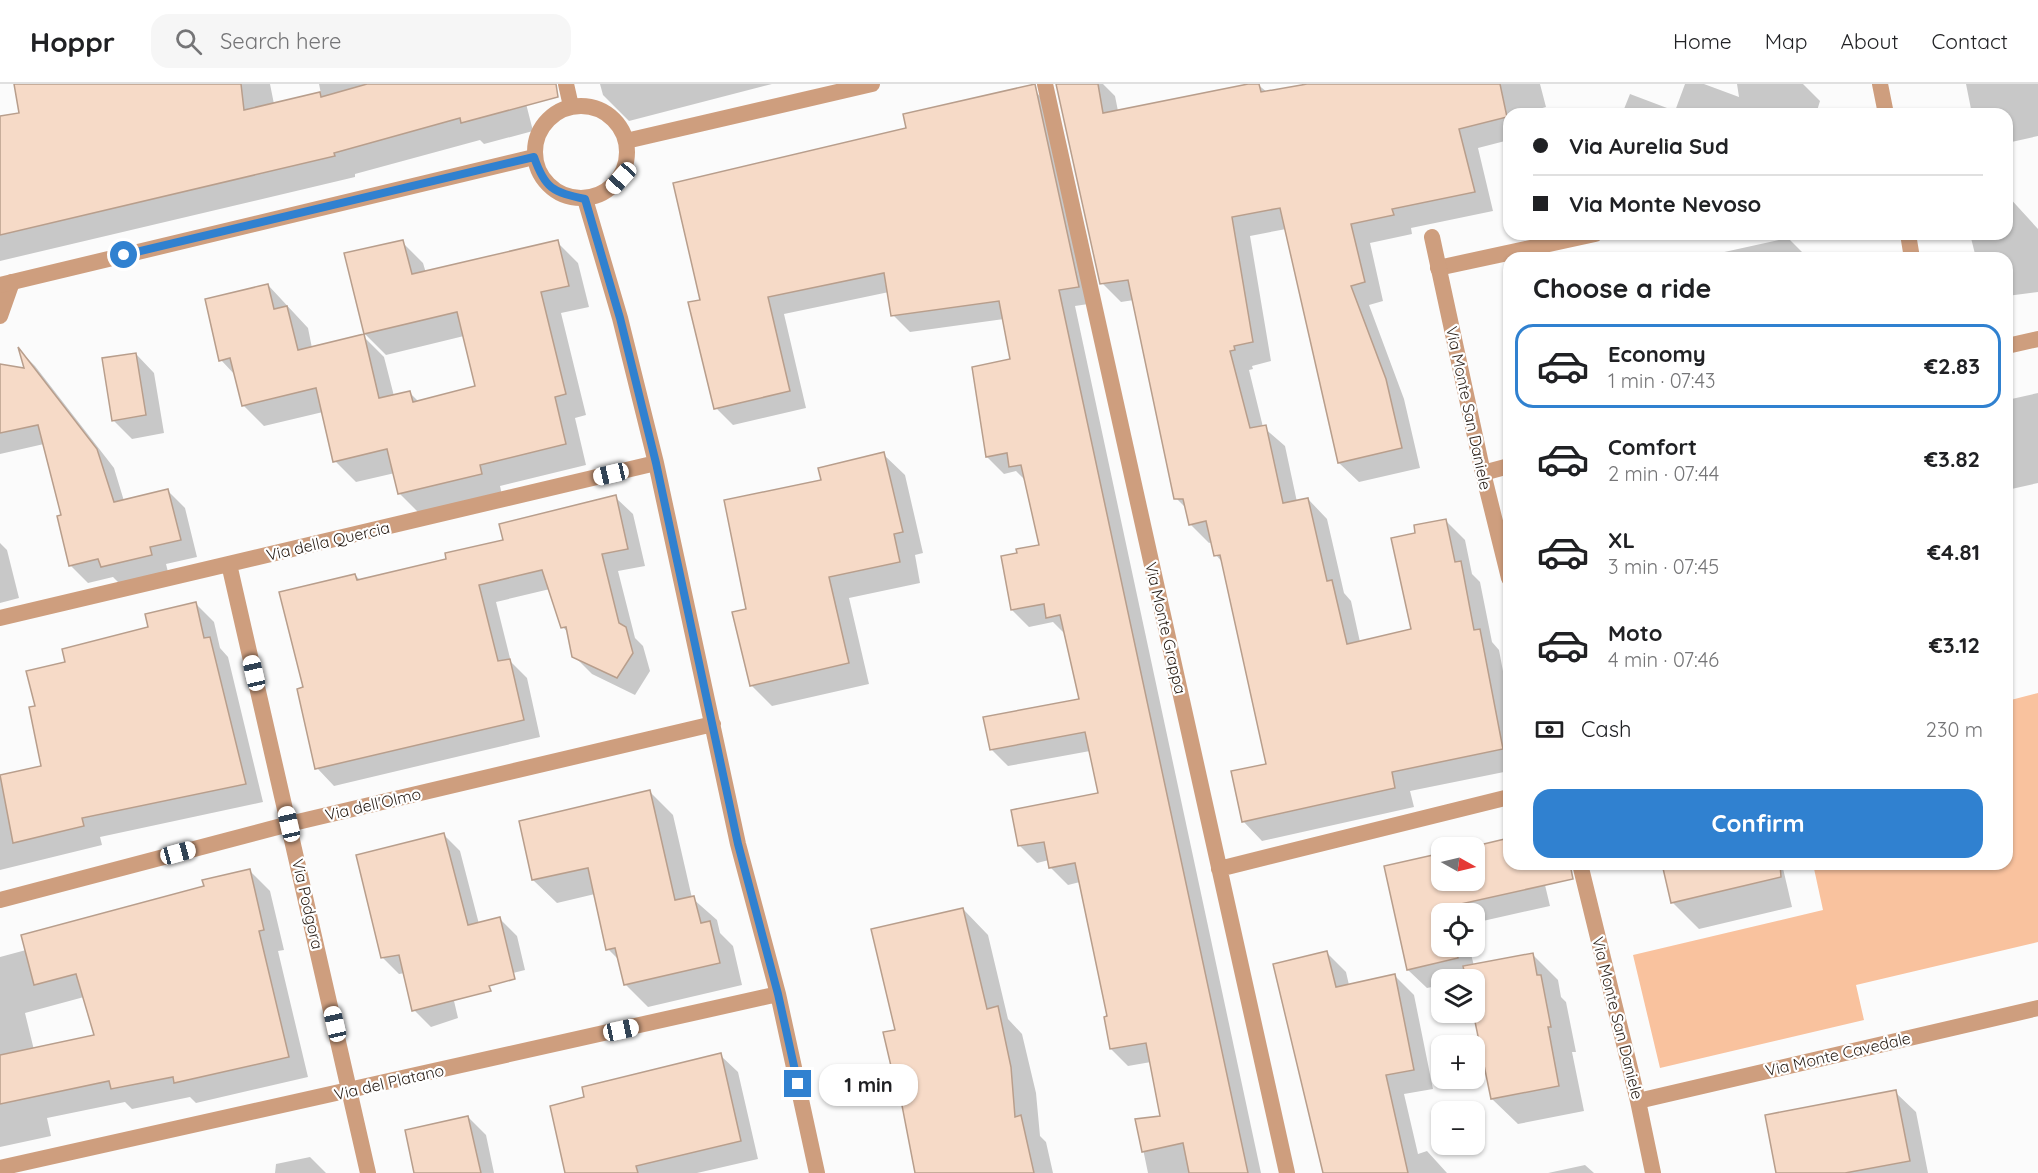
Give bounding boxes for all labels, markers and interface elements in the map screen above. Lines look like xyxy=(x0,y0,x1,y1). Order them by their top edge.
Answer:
search box xyxy=(151,14,571,68)
text: Hoppr xyxy=(30,24,115,59)
icon: search xyxy=(172,25,205,58)
text: Search here xyxy=(220,27,341,55)
text: Home xyxy=(1673,28,1732,54)
text: Map xyxy=(1765,28,1808,54)
text: About xyxy=(1841,28,1899,54)
text: Contact xyxy=(1932,28,2008,54)
text: Via Aurelia Sud xyxy=(1569,132,1729,160)
car xyxy=(602,159,640,197)
text: Via Monte Nevoso xyxy=(1569,190,1761,218)
route start xyxy=(110,241,137,268)
text: Choose a ride xyxy=(1533,271,1711,305)
street label: Via Monte San Daniele xyxy=(1442,324,1496,492)
icon: car xyxy=(1536,339,1590,393)
text: Economy xyxy=(1608,340,1706,368)
text: €2.83 xyxy=(1924,352,1980,380)
text: 1 min · 07:43 xyxy=(1608,368,1716,393)
icon: car xyxy=(1536,432,1590,486)
text: Comfort xyxy=(1608,433,1697,461)
text: €3.82 xyxy=(1924,445,1980,473)
car xyxy=(591,461,631,487)
text: 2 min · 07:44 xyxy=(1608,461,1719,486)
street label: Via della Quercia xyxy=(264,517,392,565)
icon: car xyxy=(1536,525,1590,579)
text: XL xyxy=(1608,526,1635,554)
text: €4.81 xyxy=(1927,538,1980,566)
text: 3 min · 07:45 xyxy=(1608,554,1719,579)
street label: Via Monte Grappa xyxy=(1141,560,1191,696)
icon: car xyxy=(1536,618,1590,672)
text: Moto xyxy=(1608,619,1662,647)
text: €3.12 xyxy=(1929,631,1980,659)
text: 4 min · 07:46 xyxy=(1608,647,1719,672)
car xyxy=(241,653,267,693)
icon: cash xyxy=(1533,713,1566,746)
text: Cash xyxy=(1581,715,1632,743)
text: 230 m xyxy=(1926,717,1983,742)
street label: Via dell'Olmo xyxy=(323,783,423,825)
button: Confirm xyxy=(1533,789,1983,858)
car xyxy=(276,804,302,844)
north arrow xyxy=(1431,837,1485,891)
map controls xyxy=(1431,837,1485,1155)
car xyxy=(158,840,198,866)
street label: Via Podgora xyxy=(288,857,328,951)
button: locate xyxy=(1431,903,1485,957)
street label: Via Monte San Daniele xyxy=(1588,935,1648,1101)
button: layers xyxy=(1431,969,1485,1023)
car xyxy=(322,1004,348,1044)
car xyxy=(602,1017,640,1043)
street label: Via Monte Cavedale xyxy=(1763,1028,1913,1080)
button: + xyxy=(1431,1035,1485,1089)
street label: Via del Platano xyxy=(332,1060,446,1104)
callout: 1 min xyxy=(819,1063,918,1105)
route end xyxy=(784,1070,811,1097)
text: 1 min xyxy=(844,1072,893,1097)
button: − xyxy=(1431,1101,1485,1155)

